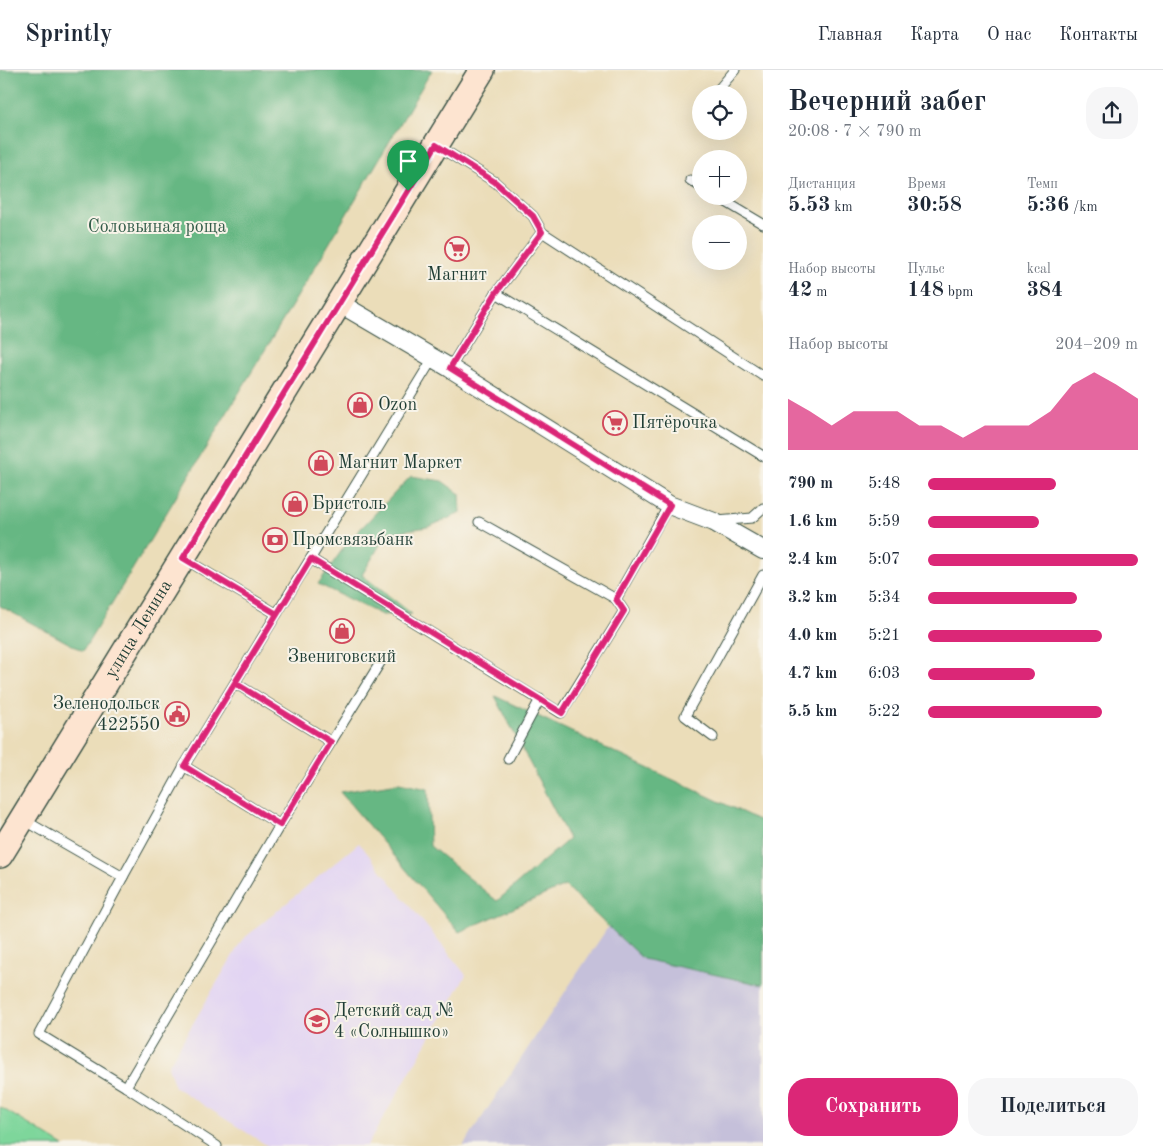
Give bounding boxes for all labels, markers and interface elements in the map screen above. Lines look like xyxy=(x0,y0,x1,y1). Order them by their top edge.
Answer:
text: Sprintly xyxy=(25,23,113,47)
text: Главная xyxy=(818,26,882,44)
text: Карта xyxy=(910,26,959,44)
text: О нас xyxy=(987,26,1031,44)
text: Контакты xyxy=(1059,26,1138,44)
map controls xyxy=(692,85,747,270)
button: locate xyxy=(692,85,747,140)
button: share xyxy=(1086,87,1138,139)
text: Вечерний забег xyxy=(788,89,986,117)
text: 20:08 · 7 × 790 m xyxy=(788,124,921,140)
pin xyxy=(387,140,429,191)
icon: arrive xyxy=(394,147,422,175)
button: + xyxy=(692,150,747,205)
text: Дистанция xyxy=(788,177,856,191)
text: Время xyxy=(907,177,946,191)
text: Темп xyxy=(1027,177,1058,191)
text: 5.53 xyxy=(788,195,830,216)
text: 30:58 xyxy=(907,195,962,216)
text: 5:36 xyxy=(1027,195,1069,216)
text: km xyxy=(830,200,853,214)
text: /km xyxy=(1069,200,1098,214)
button: − xyxy=(692,215,747,270)
park label: Соловьиная роща xyxy=(88,218,226,236)
supermarket icon: Магнит xyxy=(444,236,470,262)
text: Набор высоты xyxy=(788,262,876,276)
text: Пульс xyxy=(907,262,945,276)
text: kcal xyxy=(1027,262,1051,276)
place label: Магнит xyxy=(427,266,487,284)
text: 42 xyxy=(788,280,812,301)
text: 148 xyxy=(907,280,944,301)
text: 384 xyxy=(1027,280,1063,301)
text: m xyxy=(812,285,827,299)
text: bpm xyxy=(944,285,973,299)
text: Набор высоты xyxy=(788,337,888,353)
text: 204–209 m xyxy=(1055,337,1138,353)
shop icon: Ozon xyxy=(347,392,373,418)
place label: Ozon xyxy=(378,396,417,414)
supermarket icon: Пятёрочка xyxy=(602,410,628,436)
place label: Пятёрочка xyxy=(632,414,718,432)
shop icon: Магнит Маркет xyxy=(308,450,334,476)
place label: Магнит Маркет xyxy=(338,454,462,472)
text: 790 m xyxy=(788,476,833,492)
text: 5:48 xyxy=(868,476,900,492)
shop icon: Бристоль xyxy=(282,491,308,517)
place label: Бристоль xyxy=(312,495,386,513)
text: 1.6 km xyxy=(788,514,837,530)
text: 5:59 xyxy=(868,514,900,530)
bank icon: Промсвязьбанк xyxy=(262,527,288,553)
place label: Промсвязьбанк xyxy=(292,531,414,549)
text: 2.4 km xyxy=(788,552,837,568)
text: 5:07 xyxy=(868,552,900,568)
street label: улица Ленина xyxy=(102,577,176,682)
text: 3.2 km xyxy=(788,590,837,606)
text: 5:34 xyxy=(868,590,900,606)
shop icon: Звениговский xyxy=(329,618,355,644)
text: 4.0 km xyxy=(788,628,837,644)
text: 5:21 xyxy=(868,628,900,644)
place label: Звениговский xyxy=(288,648,396,666)
text: 4.7 km xyxy=(788,666,837,682)
text: 6:03 xyxy=(868,666,900,682)
place label: Зеленодольск 422550 xyxy=(53,695,160,734)
public building icon: Зеленодольск 422550 xyxy=(164,701,190,727)
text: 5.5 km xyxy=(788,704,837,720)
text: 5:22 xyxy=(868,704,900,720)
place label: Детский сад № 4 «Солнышко» xyxy=(334,1002,455,1041)
school or university icon: Детский сад № 4 «Солнышко» xyxy=(304,1008,330,1034)
button: Сохранить xyxy=(788,1078,958,1136)
button: Поделиться xyxy=(968,1078,1138,1136)

